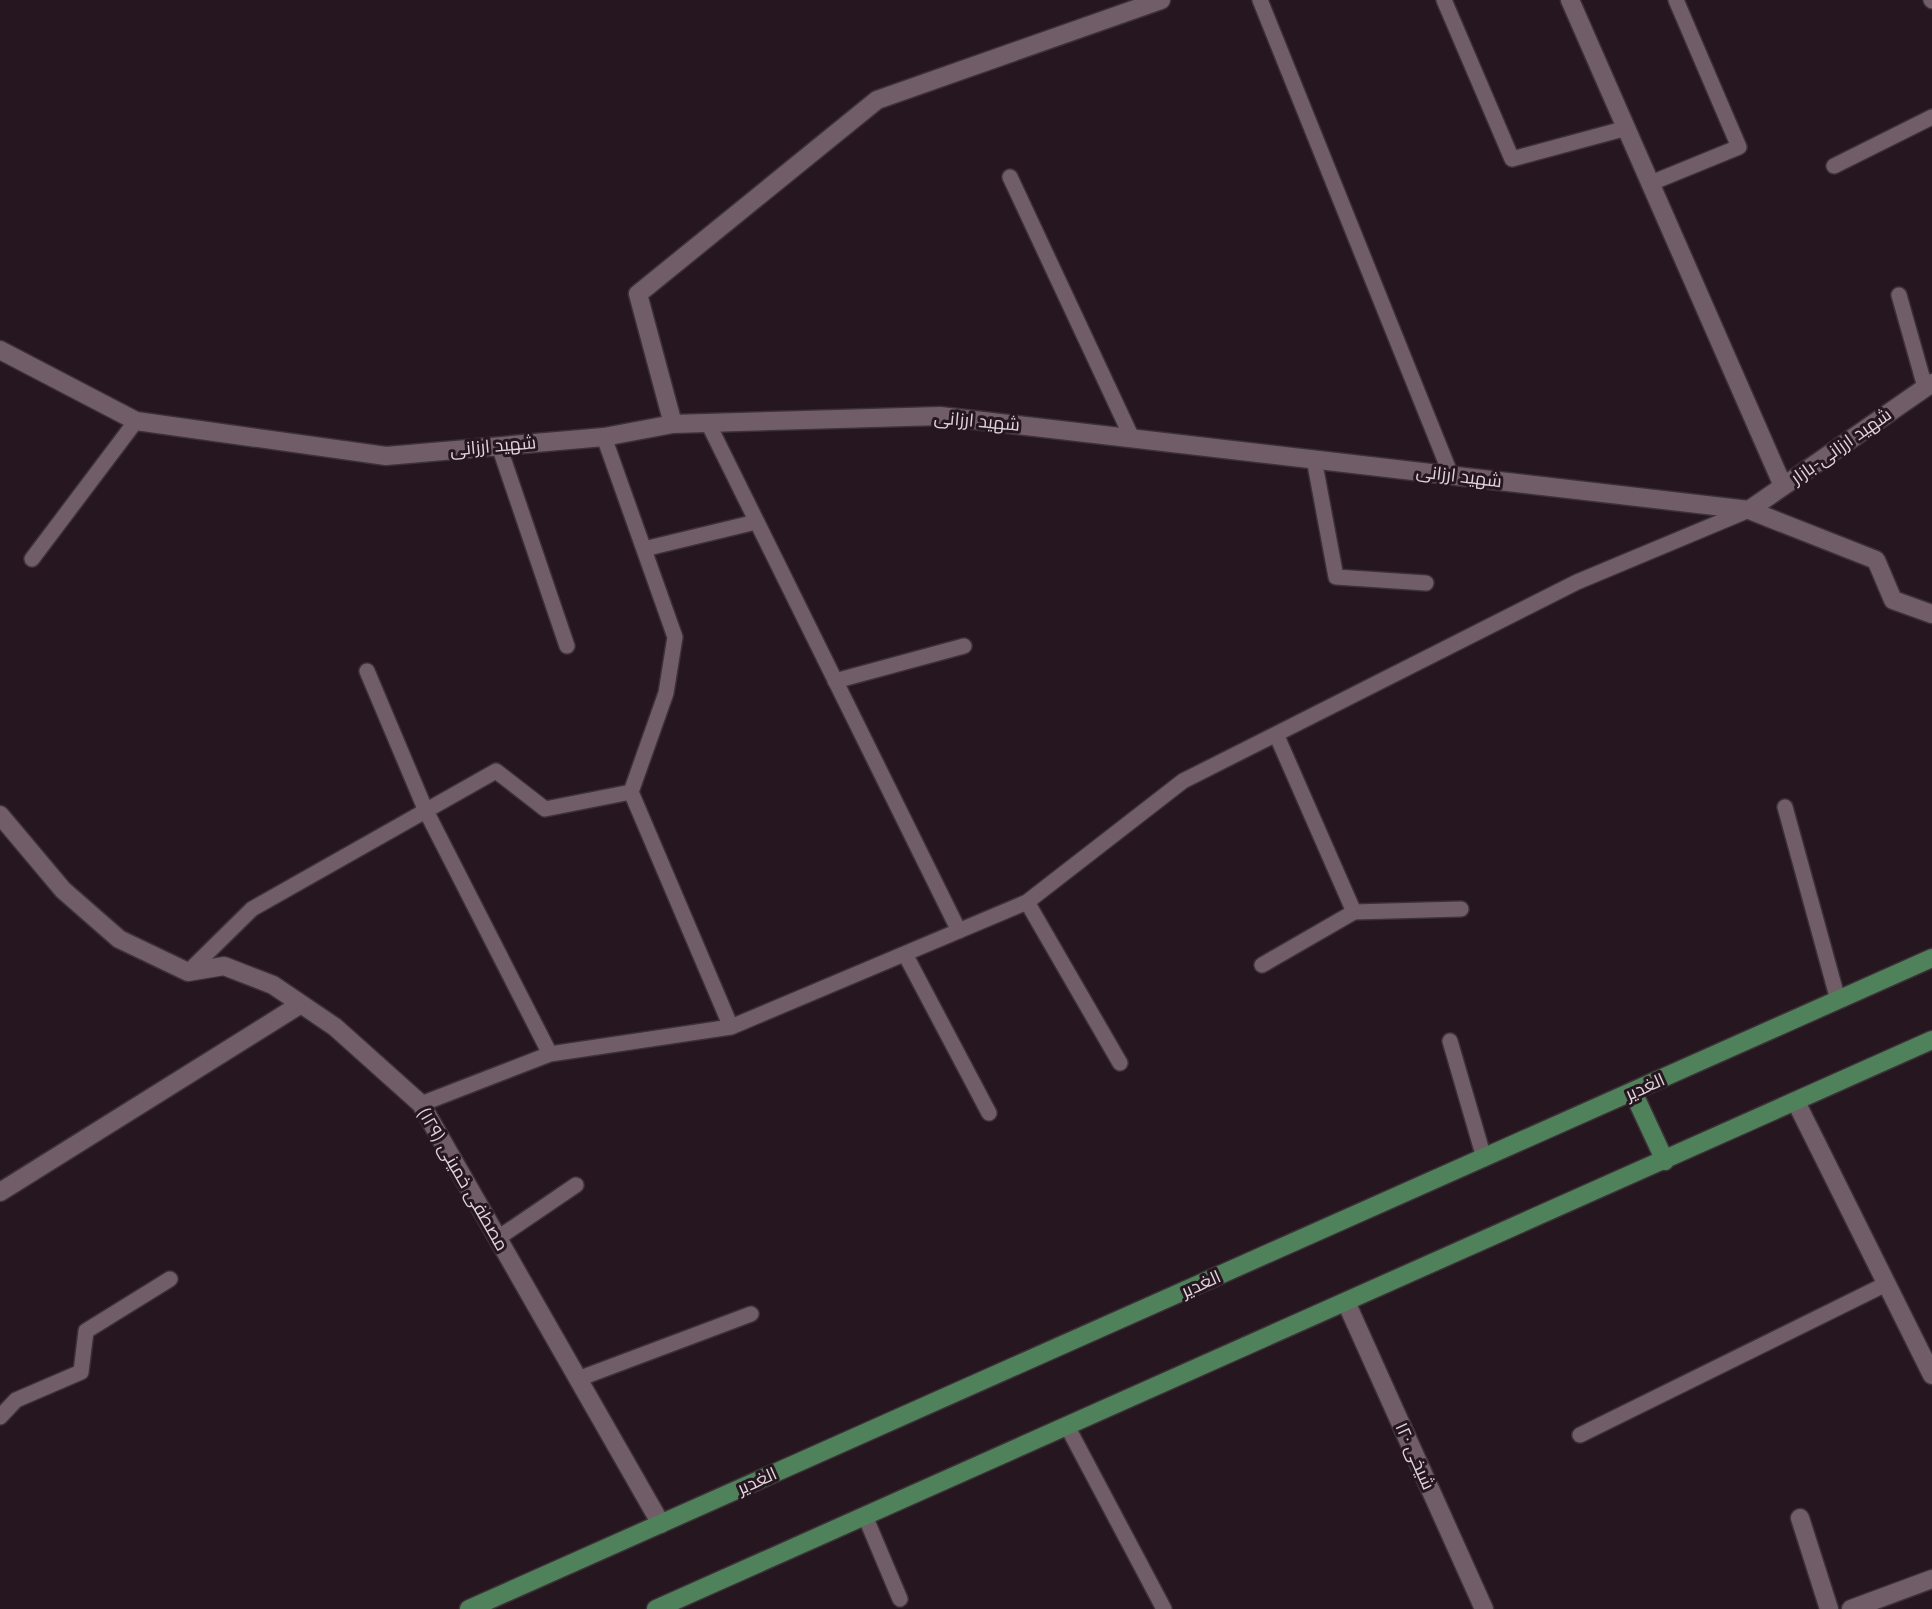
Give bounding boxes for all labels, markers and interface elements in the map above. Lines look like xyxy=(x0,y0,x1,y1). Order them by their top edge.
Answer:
street label: شهید ارزانی-بازار xyxy=(1786,403,1895,489)
street label: شهید ارزانی xyxy=(933,406,1021,436)
street label: شهید ارزانی xyxy=(449,431,537,461)
street label: شهید ارزانی xyxy=(1415,460,1503,492)
street label: الغدیر xyxy=(1621,1069,1668,1106)
street label: مصطفی خمینی (۱۲۹) xyxy=(413,1103,513,1255)
street label: الغدیر xyxy=(1177,1266,1224,1303)
street label: شیخی ۱۲۰ xyxy=(1390,1419,1440,1493)
street label: الغدیر xyxy=(733,1463,780,1500)

